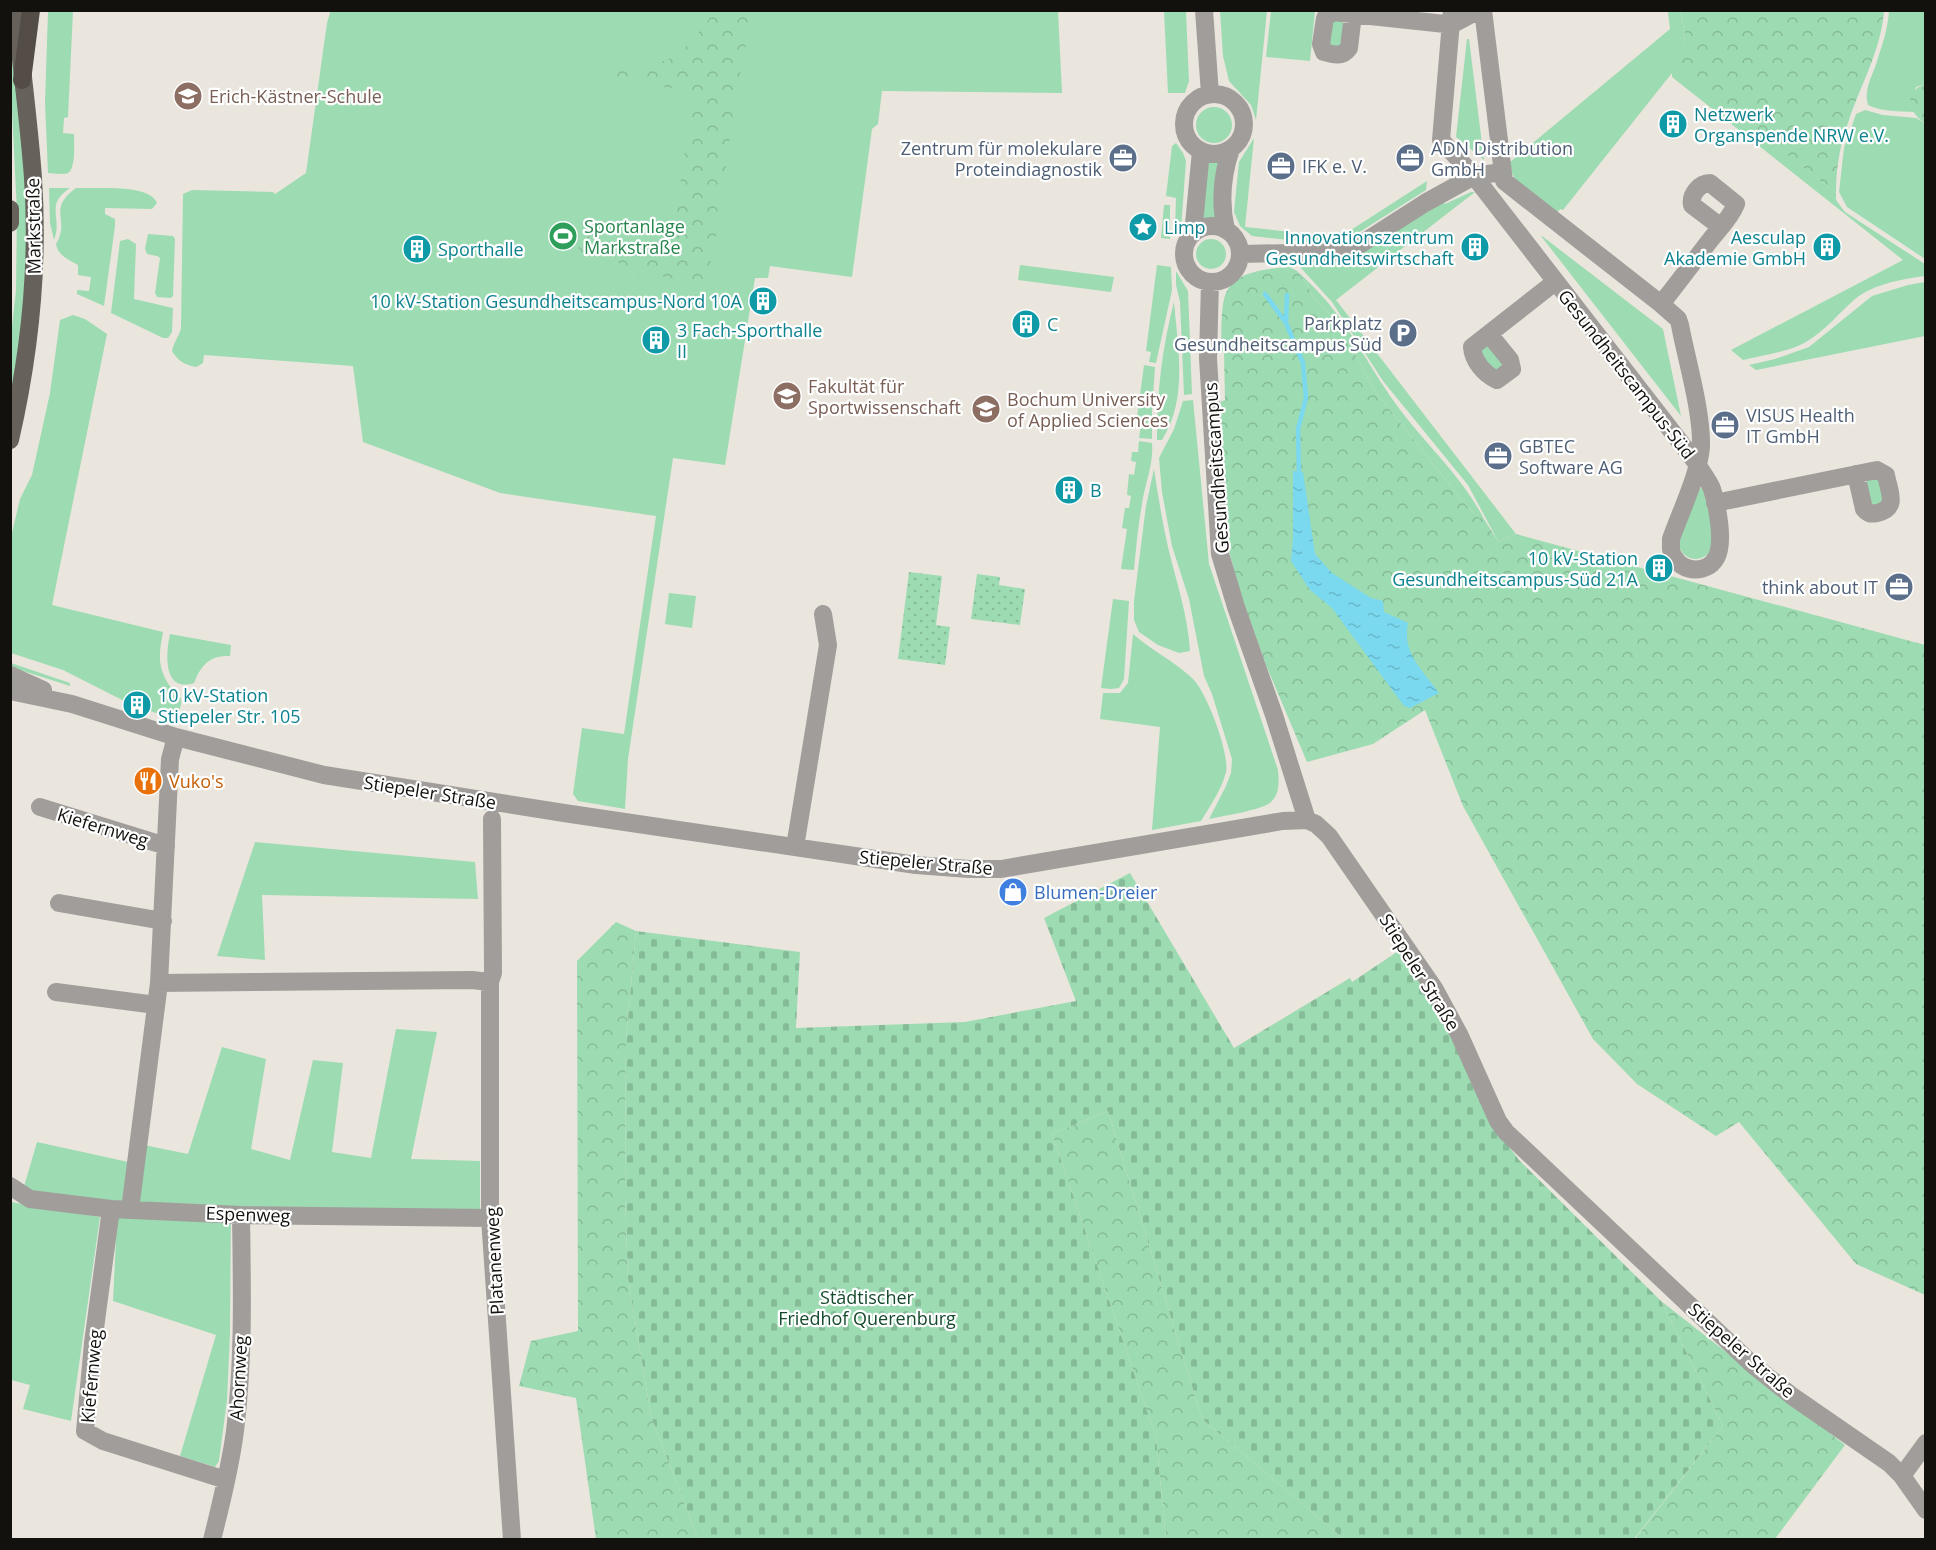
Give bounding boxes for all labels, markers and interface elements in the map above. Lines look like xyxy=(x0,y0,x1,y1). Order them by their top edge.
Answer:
school or university icon: Erich-Kästner-Schule xyxy=(172,80,204,112)
place label: Erich-Kästner-Schule xyxy=(209,84,382,108)
place label: Netzwerk Organspende NRW e.V. xyxy=(1694,102,1889,147)
building icon: Netzwerk Organspende NRW e.V. xyxy=(1657,108,1689,140)
place label: Zentrum für molekulare Proteindiagnostik xyxy=(901,136,1103,181)
place label: ADN Distribution GmbH xyxy=(1431,136,1573,181)
office icon: Zentrum für molekulare Proteindiagnostik xyxy=(1107,142,1139,174)
office icon: ADN Distribution GmbH xyxy=(1394,142,1426,174)
office icon: IFK e. V. xyxy=(1265,150,1297,182)
place label: IFK e. V. xyxy=(1302,154,1367,178)
street label: Markstraße xyxy=(20,177,46,275)
place icon: Limp xyxy=(1127,211,1159,243)
place label: Sportanlage Markstraße xyxy=(584,214,685,259)
place label: Limp xyxy=(1164,215,1206,239)
sports icon: Sportanlage Markstraße xyxy=(547,220,579,252)
place label: Innovationszentrum Gesundheitswirtschaft xyxy=(1265,225,1454,270)
place label: Aesculap Akademie GmbH xyxy=(1664,225,1806,270)
building icon: Innovationszentrum Gesundheitswirtschaft xyxy=(1459,231,1491,263)
building icon: Aesculap Akademie GmbH xyxy=(1811,231,1843,263)
building icon: Sporthalle xyxy=(401,233,433,265)
place label: Sporthalle xyxy=(438,237,524,261)
street label: Gesundheitscampus-Süd xyxy=(1553,284,1701,464)
building icon: 10 kV-Station Gesundheitscampus-Nord 10A xyxy=(747,285,779,317)
place label: 10 kV-Station Gesundheitscampus-Nord 10A xyxy=(370,289,743,313)
building icon: C xyxy=(1010,308,1042,340)
place label: Parkplatz Gesundheitscampus Süd xyxy=(1174,311,1382,356)
place label: C xyxy=(1047,312,1058,336)
parking icon: Parkplatz Gesundheitscampus Süd xyxy=(1387,317,1419,349)
place label: 3 Fach-Sporthalle II xyxy=(677,318,822,363)
building icon: 3 Fach-Sporthalle II xyxy=(640,324,672,356)
place label: Fakultät für Sportwissenschaft xyxy=(808,374,961,419)
school or university icon: Fakultät für Sportwissenschaft xyxy=(771,380,803,412)
street label: Gesundheitscampus xyxy=(1198,382,1234,554)
place label: Bochum University of Applied Sciences xyxy=(1007,387,1168,432)
school or university icon: Bochum University of Applied Sciences xyxy=(970,393,1002,425)
place label: VISUS Health IT GmbH xyxy=(1746,403,1855,448)
office icon: VISUS Health IT GmbH xyxy=(1709,409,1741,441)
place label: GBTEC Software AG xyxy=(1519,434,1623,479)
office icon: GBTEC Software AG xyxy=(1482,440,1514,472)
building icon: B xyxy=(1053,474,1085,506)
place label: B xyxy=(1090,478,1102,502)
place label: 10 kV-Station Gesundheitscampus-Süd 21A xyxy=(1392,546,1639,591)
building icon: 10 kV-Station Gesundheitscampus-Süd 21A xyxy=(1643,552,1675,584)
office icon: think about IT xyxy=(1883,571,1915,603)
place label: think about IT xyxy=(1762,575,1878,599)
place label: 10 kV-Station Stiepeler Str. 105 xyxy=(158,683,301,728)
building icon: 10 kV-Station Stiepeler Str. 105 xyxy=(121,689,153,721)
restaurant icon: Vuko's xyxy=(132,765,164,797)
place label: Vuko's xyxy=(169,769,224,793)
street label: Stiepeler Straße xyxy=(362,770,498,814)
street label: Kiefernweg xyxy=(55,802,152,852)
street label: Stiepeler Straße xyxy=(858,844,994,880)
shop icon: Blumen-Dreier xyxy=(997,876,1029,908)
place label: Blumen-Dreier xyxy=(1034,880,1158,904)
street label: Stiepeler Straße xyxy=(1374,909,1466,1035)
street label: Espenweg xyxy=(205,1201,291,1227)
street label: Platanenweg xyxy=(479,1206,509,1315)
park label: Städtischer Friedhof Querenburg xyxy=(778,1285,956,1330)
street label: Stiepeler Straße xyxy=(1684,1297,1800,1403)
street label: Kiefernweg xyxy=(75,1328,107,1424)
street label: Ahornweg xyxy=(224,1334,252,1421)

